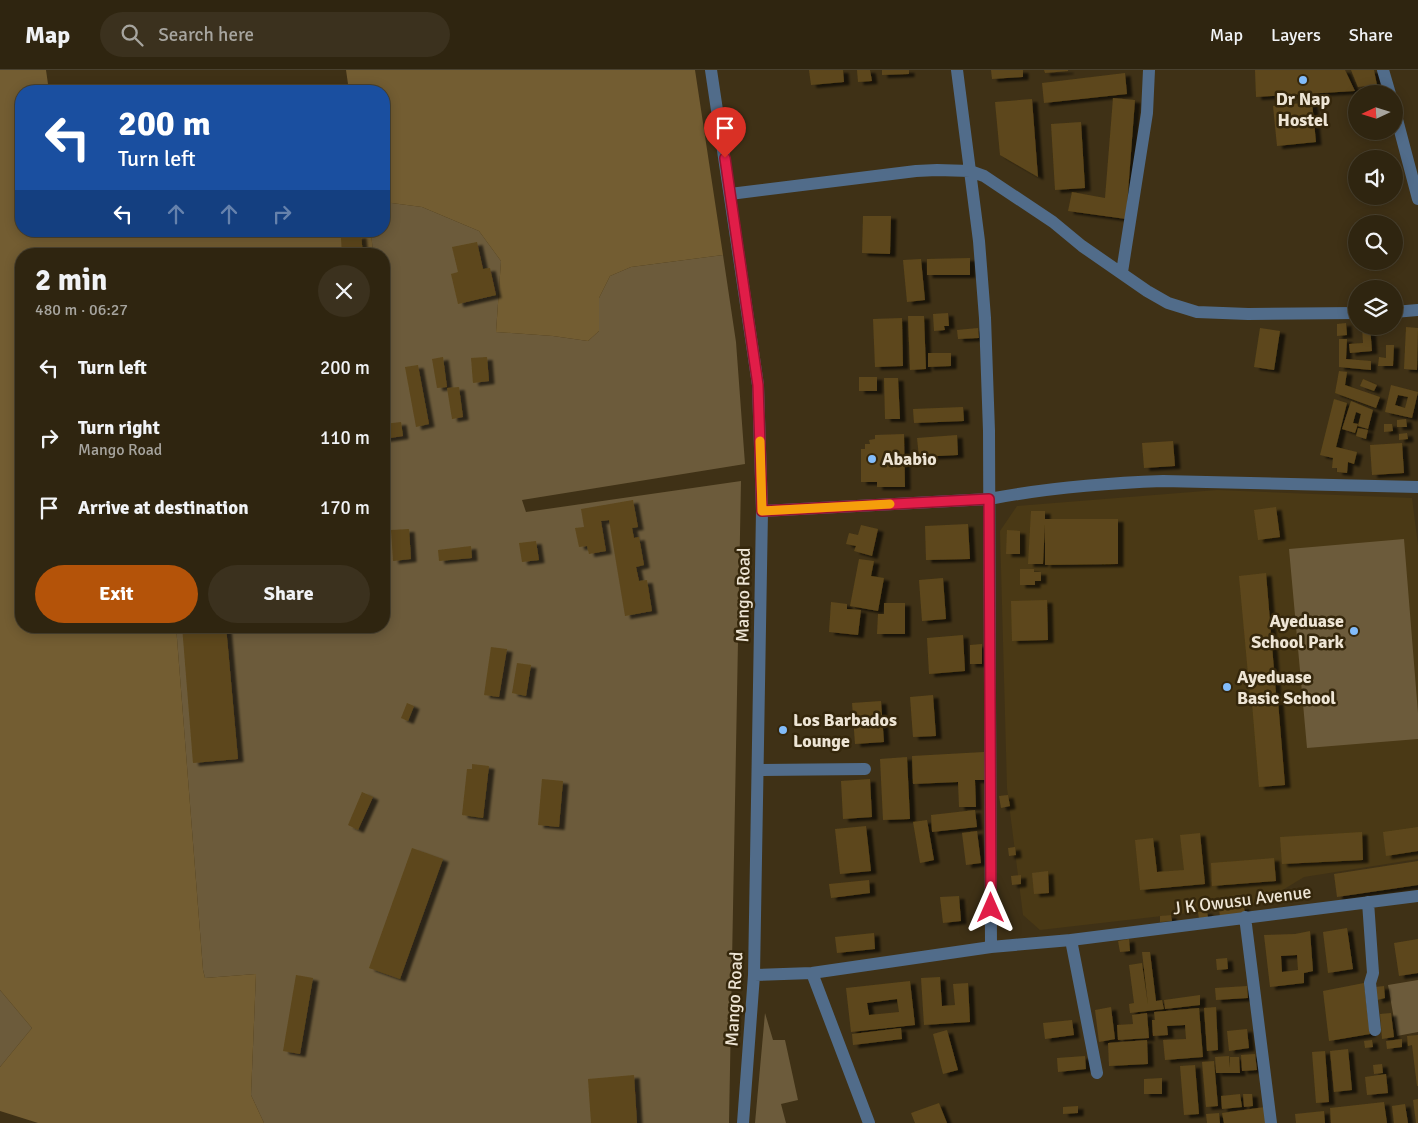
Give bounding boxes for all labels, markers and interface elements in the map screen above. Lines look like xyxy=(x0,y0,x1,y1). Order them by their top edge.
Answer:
search box xyxy=(100,12,450,57)
text: Map xyxy=(25,20,70,50)
icon: search xyxy=(118,21,146,49)
text: Search here xyxy=(158,23,254,47)
text: Map xyxy=(1210,24,1243,46)
text: Layers xyxy=(1271,24,1321,46)
text: Share xyxy=(1349,24,1393,46)
marker: Dr Nap Hostel xyxy=(1297,74,1309,86)
north arrow xyxy=(1348,85,1402,140)
map controls xyxy=(1348,85,1403,335)
place label: Dr Nap Hostel xyxy=(1276,88,1331,131)
text: 200 m xyxy=(118,102,211,145)
icon: left xyxy=(35,105,100,170)
pin xyxy=(704,107,746,158)
icon: arrive xyxy=(711,114,739,142)
text: Turn left xyxy=(118,145,196,172)
button: sound xyxy=(1348,150,1403,205)
icon: left xyxy=(109,200,137,228)
icon: ahead xyxy=(162,200,190,228)
icon: ahead xyxy=(215,200,243,228)
icon: right xyxy=(268,200,296,228)
button: search xyxy=(1348,215,1403,270)
text: 2 min xyxy=(35,262,107,299)
button: close xyxy=(318,265,370,317)
button: layers xyxy=(1348,280,1403,335)
text: 480 m · 06:27 xyxy=(35,300,128,320)
icon: left xyxy=(35,354,63,382)
text: Turn left xyxy=(78,356,147,380)
text: 200 m xyxy=(320,356,370,380)
text: Turn right xyxy=(78,416,160,440)
icon: right xyxy=(35,424,63,452)
text: 110 m xyxy=(320,426,370,450)
text: Mango Road xyxy=(78,440,162,460)
place label: Ababio xyxy=(882,448,937,470)
marker: Ababio xyxy=(866,453,878,465)
icon: arrive xyxy=(35,494,63,522)
text: Arrive at destination xyxy=(78,496,249,520)
text: 170 m xyxy=(320,496,370,520)
street label: Mango Road xyxy=(731,547,755,643)
button: Exit xyxy=(35,565,198,623)
button: Share xyxy=(208,565,370,623)
place label: Ayeduase School Park xyxy=(1251,610,1345,653)
marker: Ayeduase School Park xyxy=(1348,625,1360,637)
place label: Ayeduase Basic School xyxy=(1237,666,1336,709)
marker: Ayeduase Basic School xyxy=(1221,681,1233,693)
place label: Los Barbados Lounge xyxy=(793,709,897,752)
marker: Los Barbados Lounge xyxy=(777,724,789,736)
position arrow xyxy=(964,881,1016,933)
street label: J K Owusu Avenue xyxy=(1171,881,1313,919)
street label: Mango Road xyxy=(721,951,747,1047)

